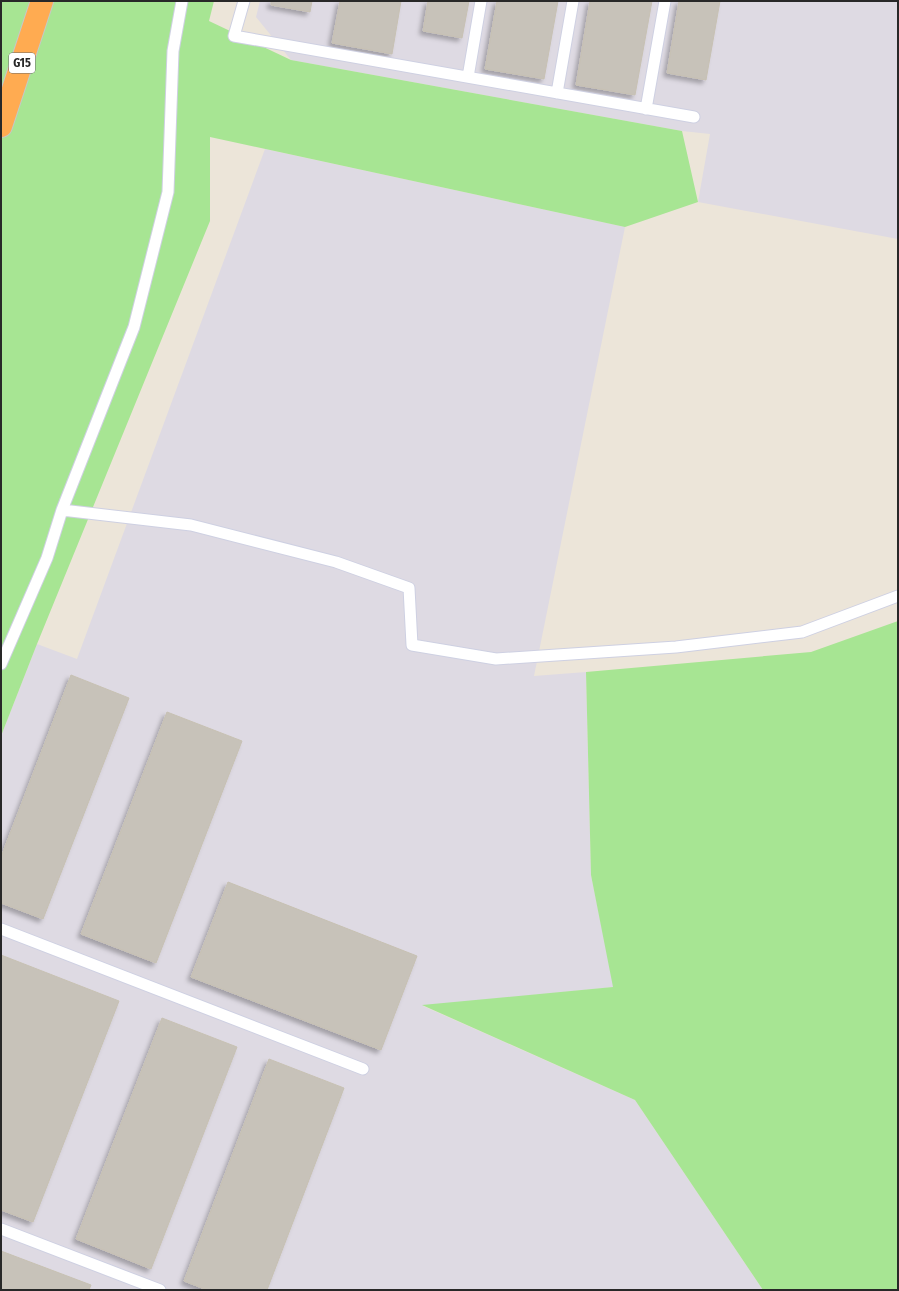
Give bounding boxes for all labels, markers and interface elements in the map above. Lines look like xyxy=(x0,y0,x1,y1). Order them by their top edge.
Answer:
road number: G15 xyxy=(9,53,35,73)

